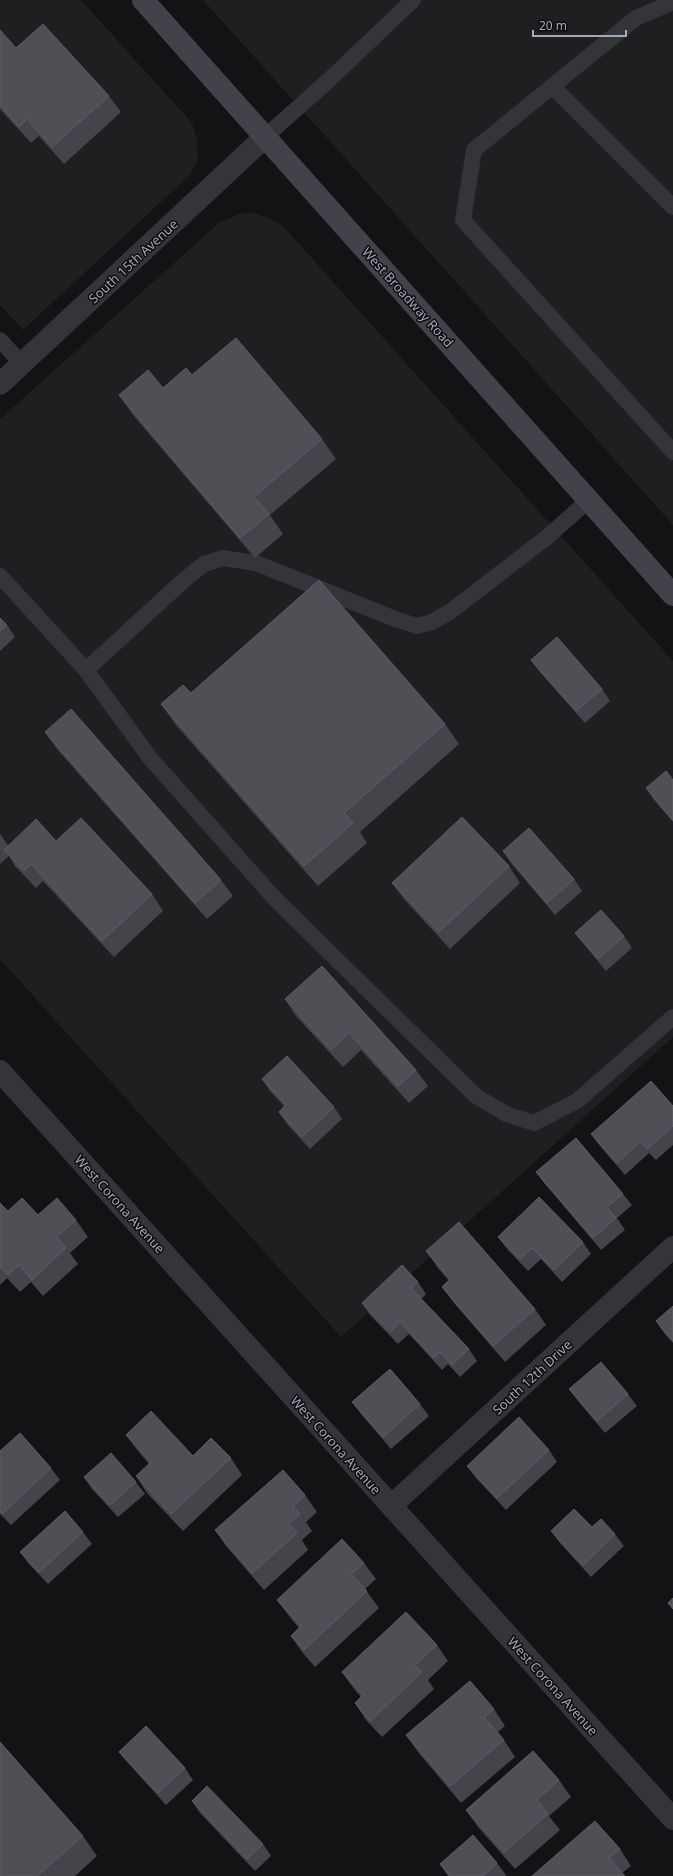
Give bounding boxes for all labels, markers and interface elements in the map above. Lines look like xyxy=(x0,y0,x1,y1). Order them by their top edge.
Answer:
scale bar xyxy=(533,12,626,38)
text: 20 m xyxy=(539,17,567,34)
street label: South 15th Avenue xyxy=(85,215,181,307)
street label: West Broadway Road xyxy=(358,243,458,351)
street label: West Corona Avenue xyxy=(71,1151,169,1257)
street label: South 12th Drive xyxy=(488,1336,576,1418)
street label: West Corona Avenue xyxy=(287,1392,385,1498)
street label: West Corona Avenue xyxy=(504,1633,602,1739)

